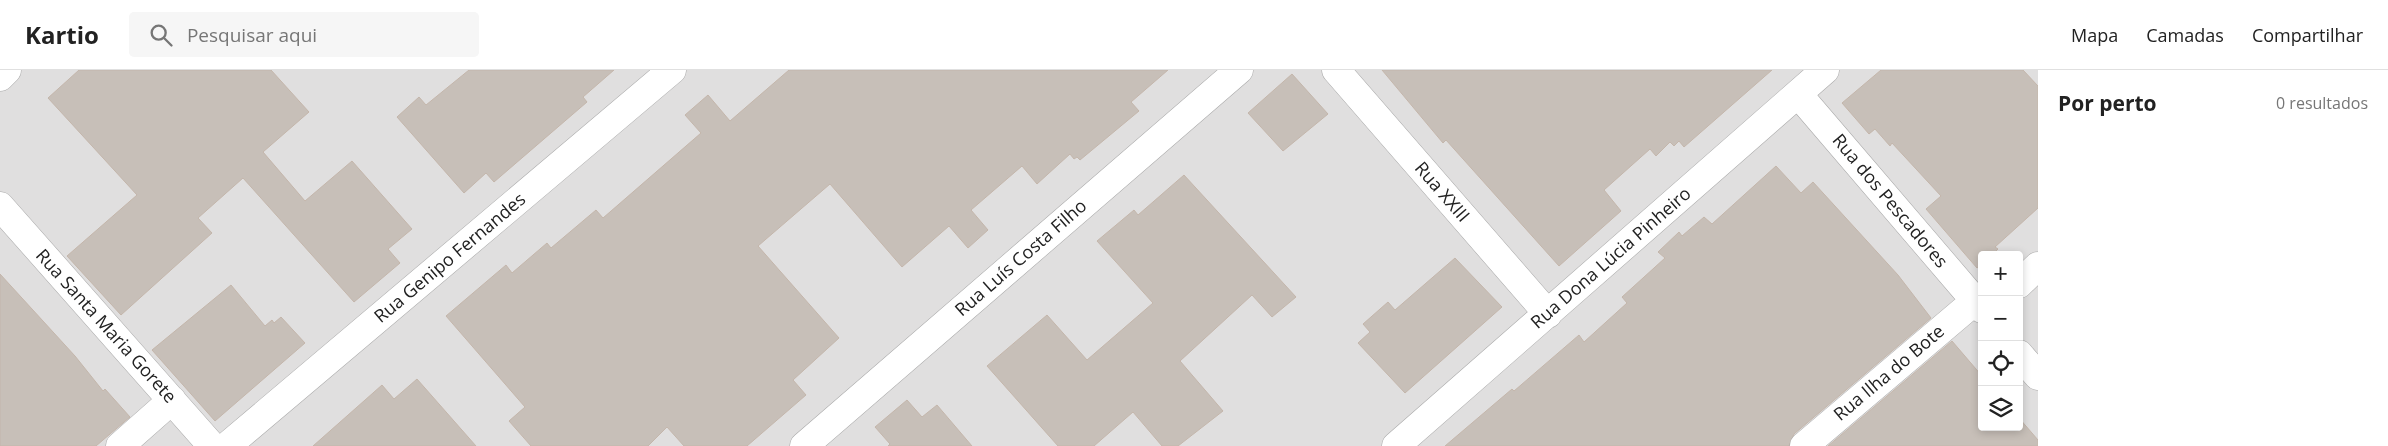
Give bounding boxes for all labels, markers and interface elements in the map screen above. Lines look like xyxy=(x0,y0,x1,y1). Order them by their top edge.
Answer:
search box xyxy=(129,12,479,57)
text: Kartio xyxy=(25,18,99,51)
icon: search xyxy=(147,21,175,49)
text: Pesquisar aqui xyxy=(187,22,317,48)
text: Mapa xyxy=(2071,23,2118,47)
text: Camadas xyxy=(2146,23,2224,47)
text: Compartilhar xyxy=(2252,23,2363,47)
text: Por perto xyxy=(2058,89,2157,117)
text: 0 resultados xyxy=(2276,92,2368,114)
street label: Rua dos Pescadores xyxy=(1828,128,1954,272)
street label: Rua XXIII xyxy=(1410,156,1476,227)
street label: Rua Dona Lúcia Pinheiro xyxy=(1525,181,1696,334)
street label: Rua Genipo Fernandes xyxy=(369,187,530,328)
street label: Rua Luís Costa Filho xyxy=(949,193,1091,321)
street label: Rua Santa Maria Gorete xyxy=(31,243,182,407)
map controls xyxy=(1978,251,2023,431)
button: + xyxy=(1978,251,2023,296)
button: − xyxy=(1978,296,2023,341)
street label: Rua Ilha do Bote xyxy=(1828,319,1949,426)
button: locate xyxy=(1978,341,2023,386)
button: layers xyxy=(1978,386,2023,431)

